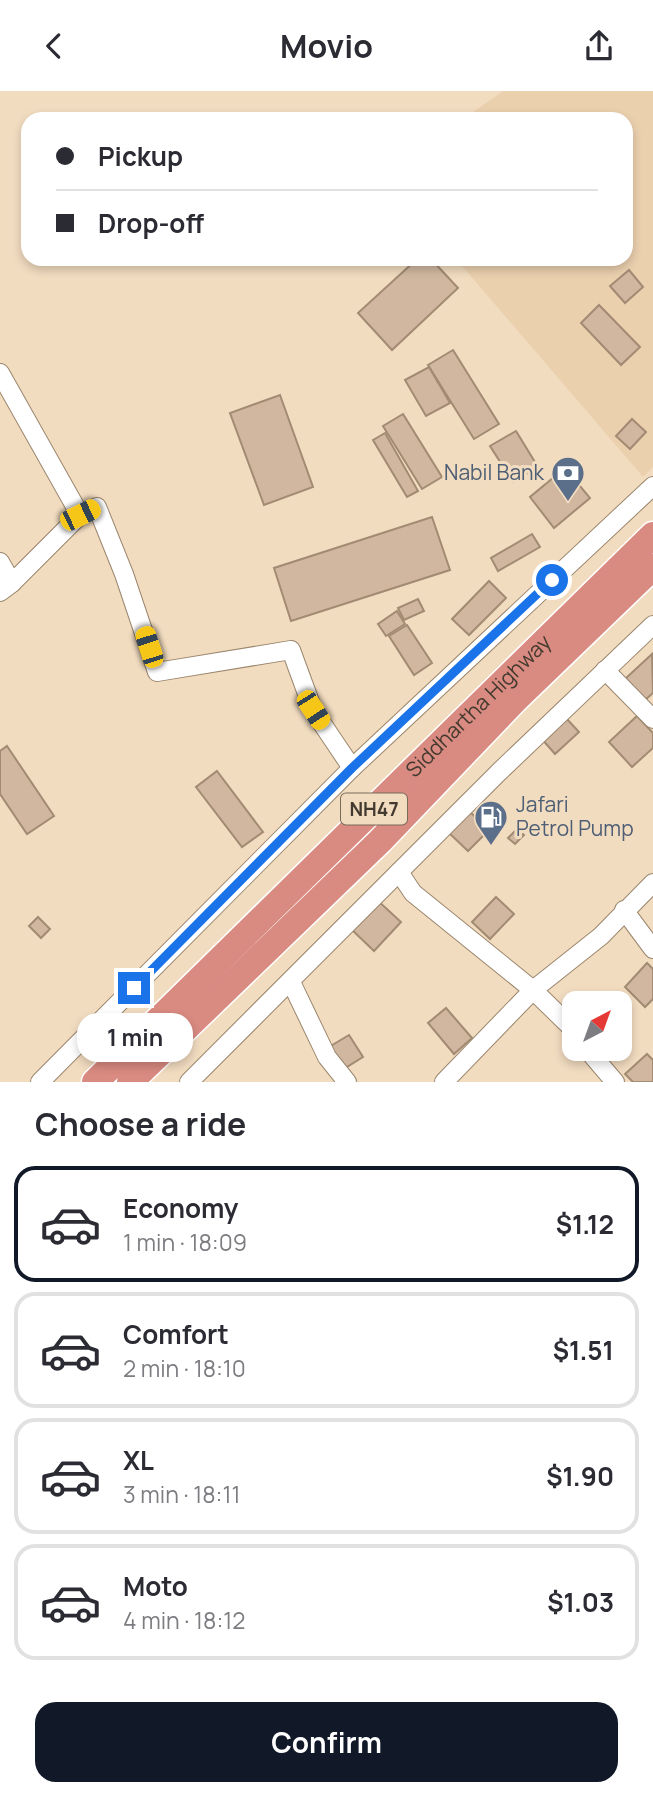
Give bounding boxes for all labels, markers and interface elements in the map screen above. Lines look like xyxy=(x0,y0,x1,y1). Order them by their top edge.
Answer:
text: Movio xyxy=(280,24,373,68)
icon: back xyxy=(35,27,73,65)
icon: share xyxy=(580,27,618,65)
text: Pickup xyxy=(98,138,183,174)
text: Drop-off xyxy=(98,205,204,241)
bank icon: Nabil Bank xyxy=(549,454,587,503)
place label: Nabil Bank xyxy=(444,458,545,486)
car xyxy=(57,496,104,534)
route start xyxy=(536,564,568,596)
car xyxy=(133,624,166,670)
street label: Siddhartha Highway xyxy=(399,628,557,783)
car xyxy=(293,687,334,733)
place label: Jafari Petrol Pump xyxy=(516,790,634,842)
road number: NH47 xyxy=(341,793,407,825)
fuel station icon: Jafari Petrol Pump xyxy=(472,798,510,847)
route end xyxy=(118,972,150,1004)
north arrow xyxy=(562,991,632,1061)
map controls xyxy=(562,991,632,1061)
callout: 1 min xyxy=(76,1013,192,1061)
text: 1 min xyxy=(107,1021,163,1053)
text: Choose a ride xyxy=(35,1102,246,1146)
text: Economy xyxy=(123,1190,238,1226)
icon: car xyxy=(39,1193,102,1256)
text: $1.12 xyxy=(556,1206,614,1242)
text: 1 min · 18:09 xyxy=(123,1226,247,1258)
text: Comfort xyxy=(123,1316,229,1352)
icon: car xyxy=(39,1319,102,1382)
text: $1.51 xyxy=(553,1332,614,1368)
text: 2 min · 18:10 xyxy=(123,1352,246,1384)
text: XL xyxy=(123,1442,154,1478)
icon: car xyxy=(39,1445,102,1508)
text: $1.90 xyxy=(546,1458,614,1494)
text: 3 min · 18:11 xyxy=(123,1478,240,1510)
text: Moto xyxy=(123,1568,188,1604)
icon: car xyxy=(39,1571,102,1634)
text: $1.03 xyxy=(547,1584,614,1620)
text: 4 min · 18:12 xyxy=(123,1604,245,1636)
button: Confirm xyxy=(35,1702,618,1782)

